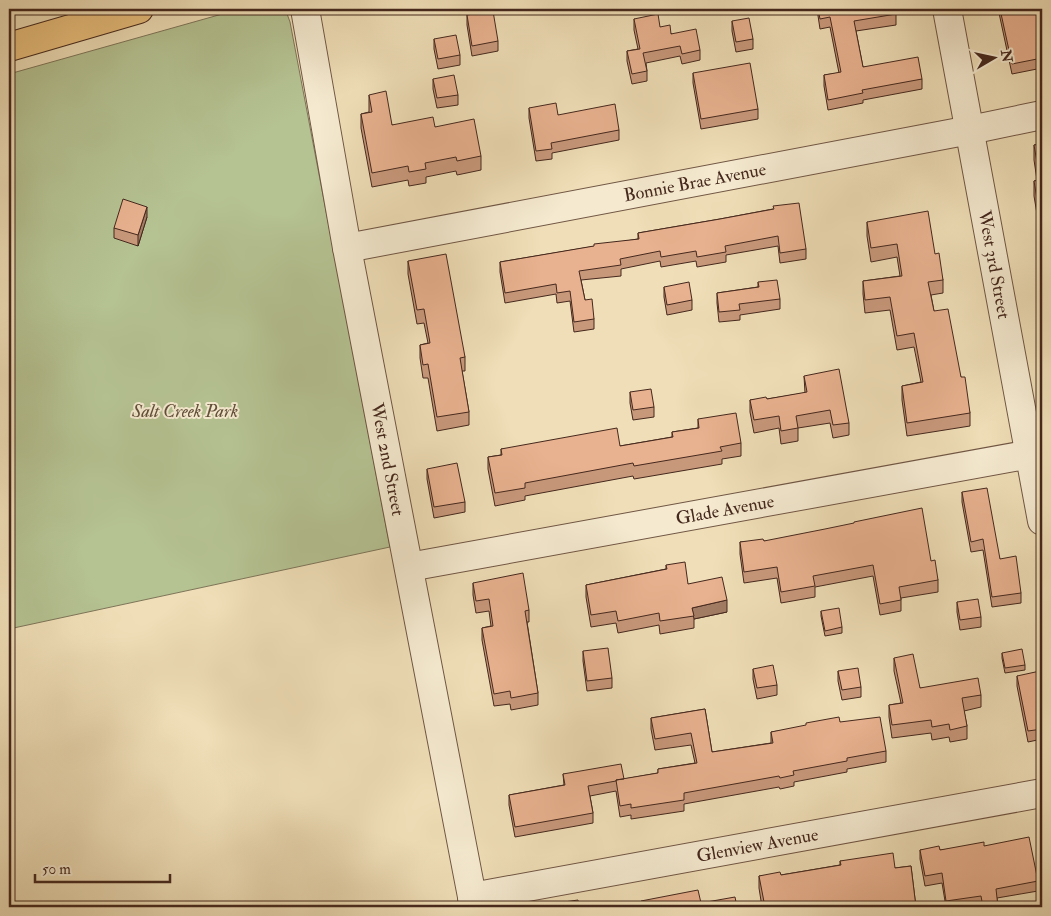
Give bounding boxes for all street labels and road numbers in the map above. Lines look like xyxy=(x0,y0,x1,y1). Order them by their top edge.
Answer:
street label: Bonnie Brae Avenue xyxy=(622,157,768,207)
street label: West 3rd Street xyxy=(973,208,1016,321)
street label: West 2nd Street xyxy=(365,400,410,518)
street label: Glade Avenue xyxy=(674,489,776,530)
street label: Glenview Avenue xyxy=(695,822,821,867)

